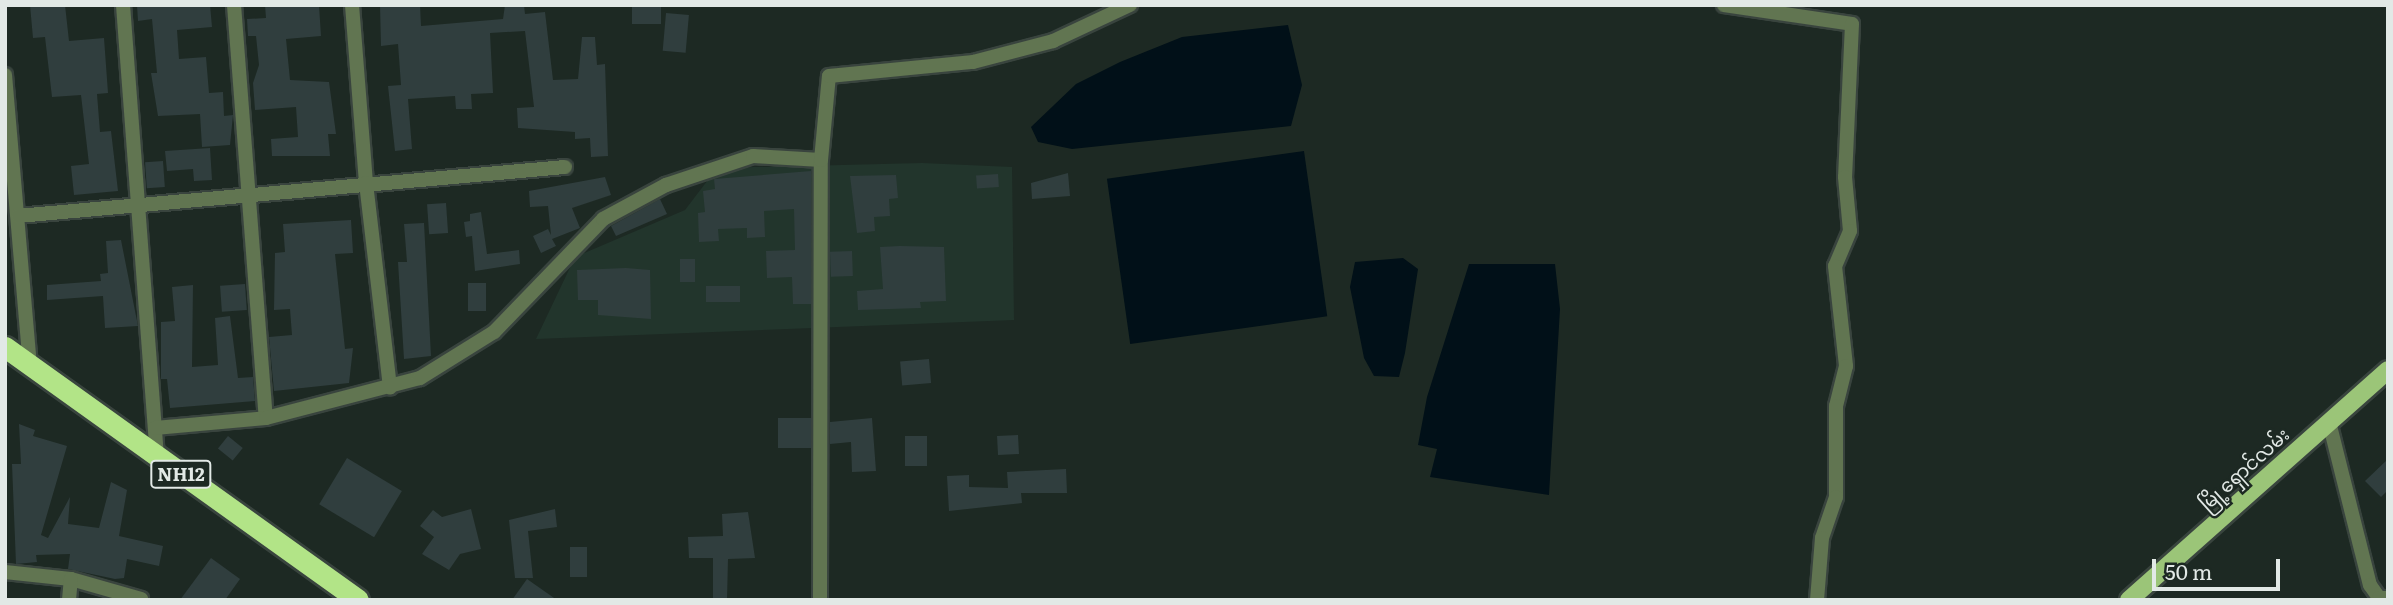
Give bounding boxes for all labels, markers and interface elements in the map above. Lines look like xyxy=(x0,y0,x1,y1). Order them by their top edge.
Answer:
street label: မြို့ရှောင်လမ်း xyxy=(2195,423,2293,515)
road number: NH12 xyxy=(150,460,212,488)
scale bar xyxy=(2155,546,2283,590)
text: 50 m xyxy=(2165,555,2212,586)

